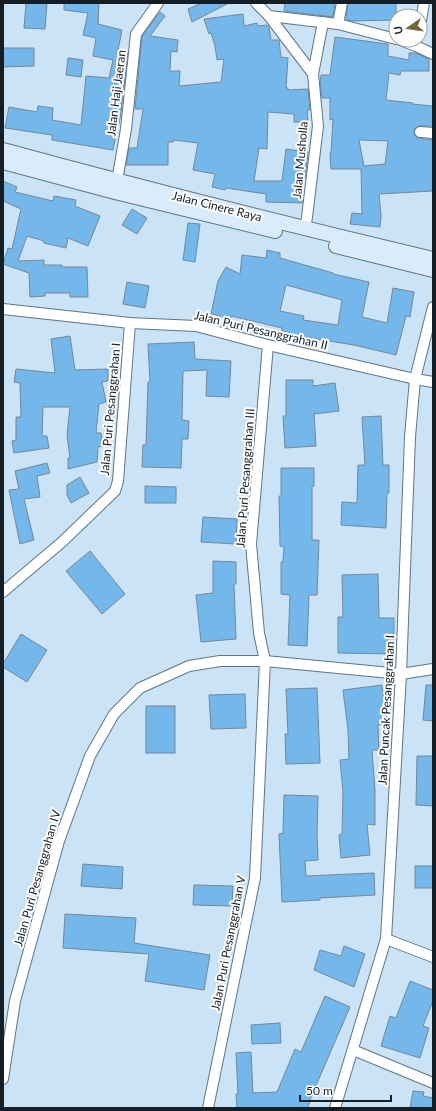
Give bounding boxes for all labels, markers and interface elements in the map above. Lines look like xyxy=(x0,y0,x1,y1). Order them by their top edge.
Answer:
north arrow xyxy=(388,8,428,48)
text: U xyxy=(391,25,405,36)
street label: Jalan Haji Jaeran xyxy=(103,49,129,137)
street label: Jalan Musholla xyxy=(289,121,311,199)
street label: Jalan Cinere Raya xyxy=(170,188,264,224)
street label: Jalan Puri Pesanggrahan II xyxy=(193,307,329,353)
street label: Jalan Puri Pesanggrahan I xyxy=(97,342,123,476)
street label: Jalan Puri Pesanggrahan III xyxy=(233,408,257,548)
street label: Jalan Puncak Pesanggrahan I xyxy=(375,635,397,785)
street label: Jalan Puri Pesanggrahan IV xyxy=(10,807,64,948)
street label: Jalan Puri Pesanggrahan V xyxy=(208,873,249,1012)
scale bar xyxy=(300,1077,391,1103)
text: 50 m xyxy=(306,1083,333,1098)

